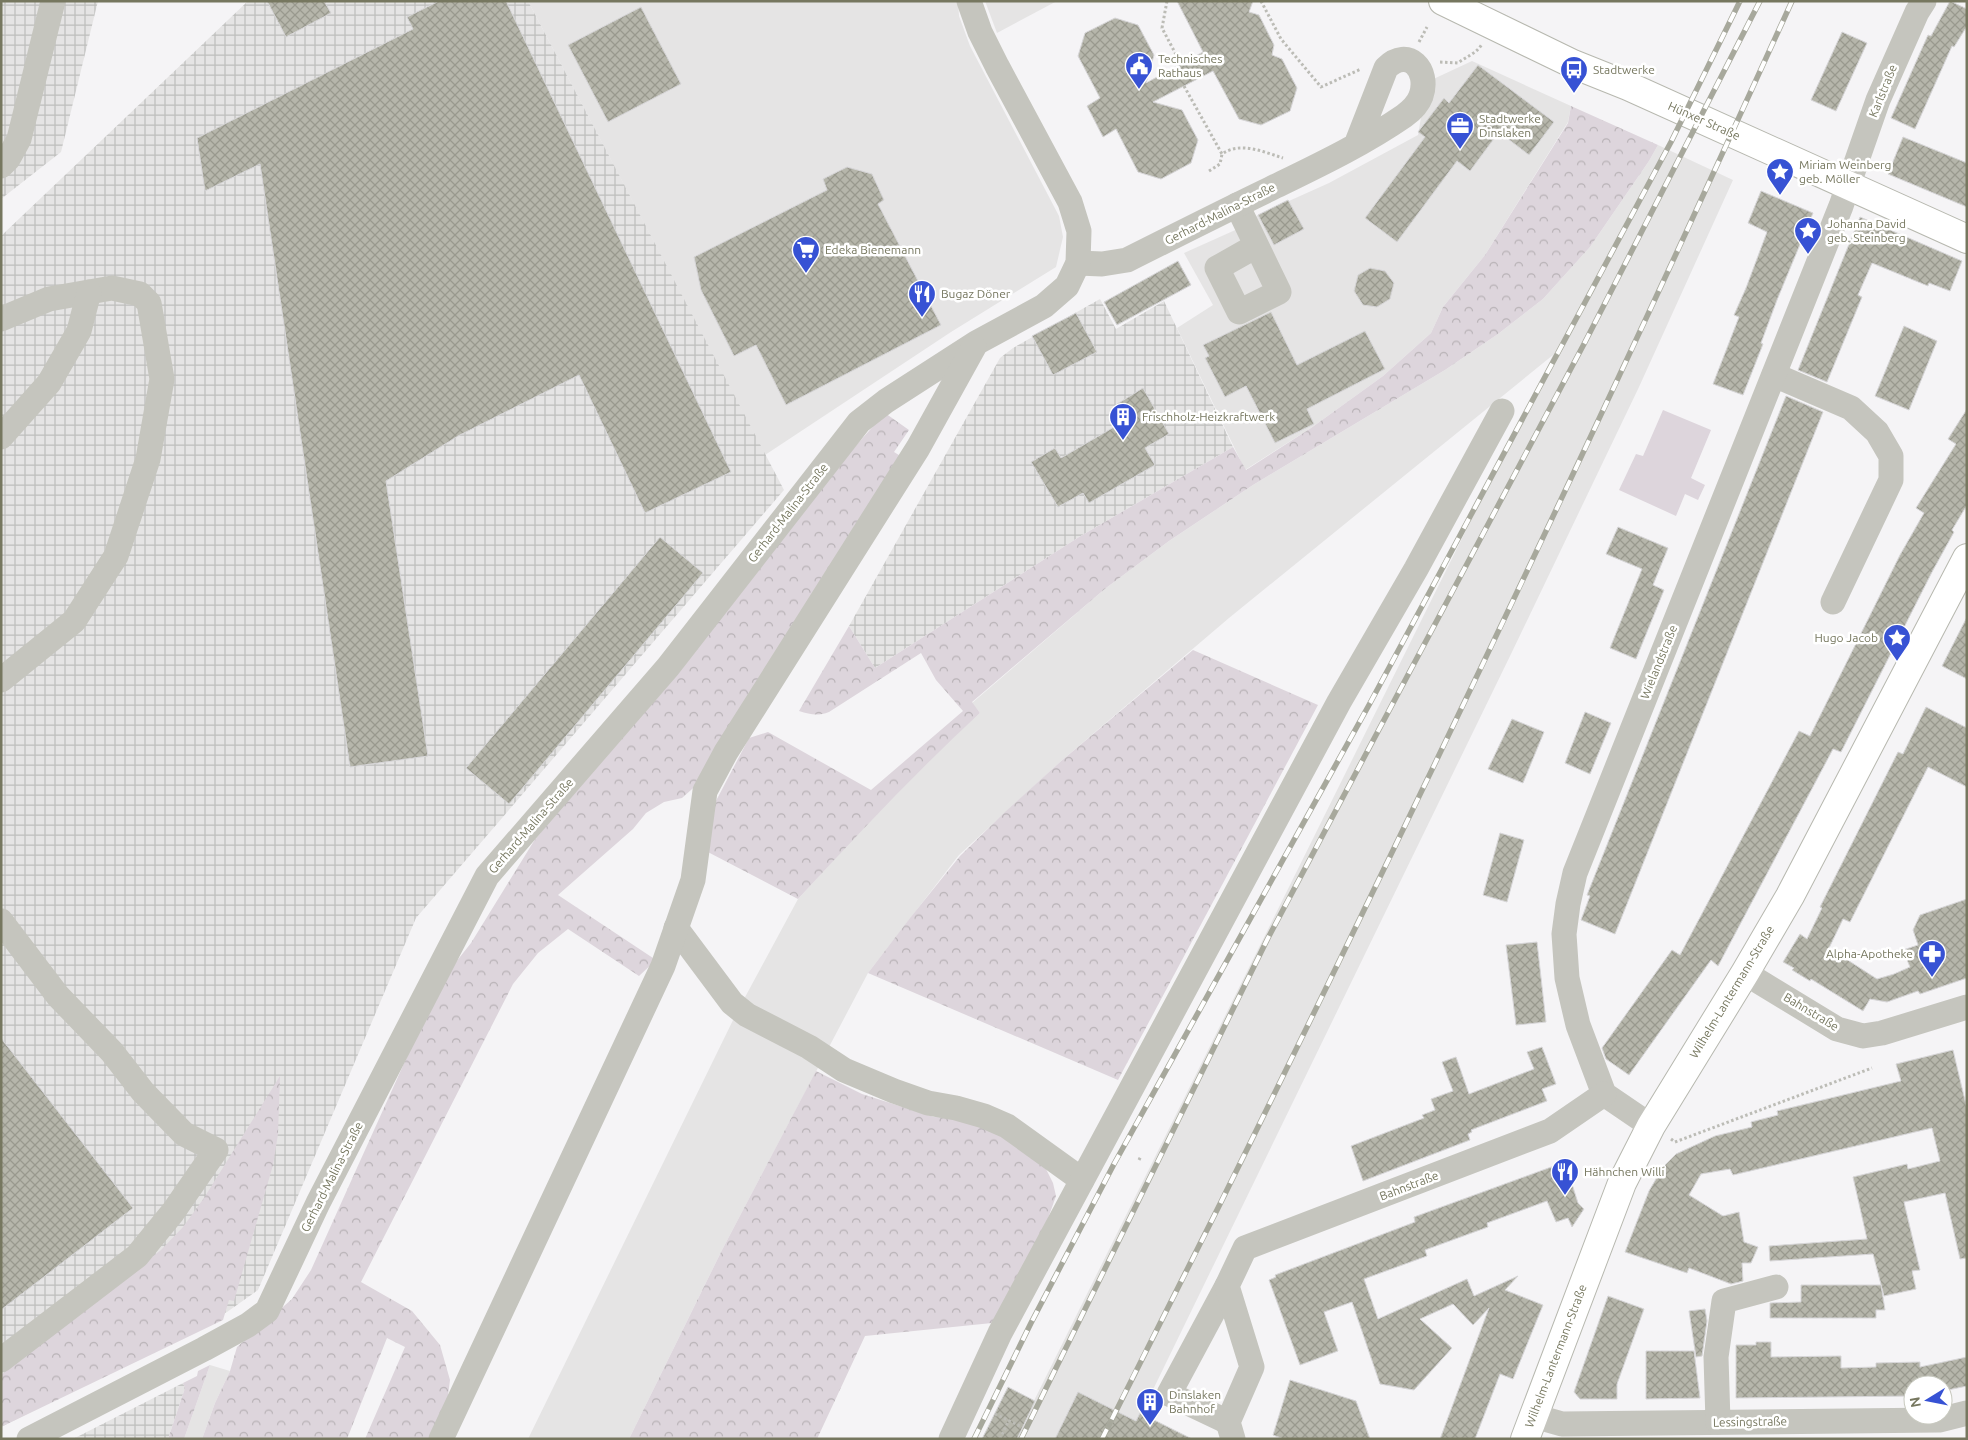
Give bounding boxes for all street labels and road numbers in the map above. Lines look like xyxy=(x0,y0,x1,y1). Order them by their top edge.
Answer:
street label: Karlstraße xyxy=(1866,63,1899,119)
street label: Hünxer Straße xyxy=(1666,99,1742,142)
street label: Gerhard-Malina-Straße xyxy=(1163,180,1277,247)
street label: Gerhard-Malina-Straße xyxy=(745,461,830,565)
street label: Wielandstraße xyxy=(1638,623,1679,701)
street label: Gerhard-Malina-Straße xyxy=(486,775,576,876)
street label: Wilhelm-Lantermann-Straße xyxy=(1687,923,1776,1060)
street label: Bahnstraße xyxy=(1781,990,1841,1033)
street label: Gerhard-Malina-Straße xyxy=(298,1120,365,1234)
street label: Bahnstraße xyxy=(1378,1168,1440,1203)
street label: Wilhelm-Lantermann-Straße xyxy=(1522,1282,1589,1429)
street label: Lessingstraße xyxy=(1713,1414,1787,1429)

